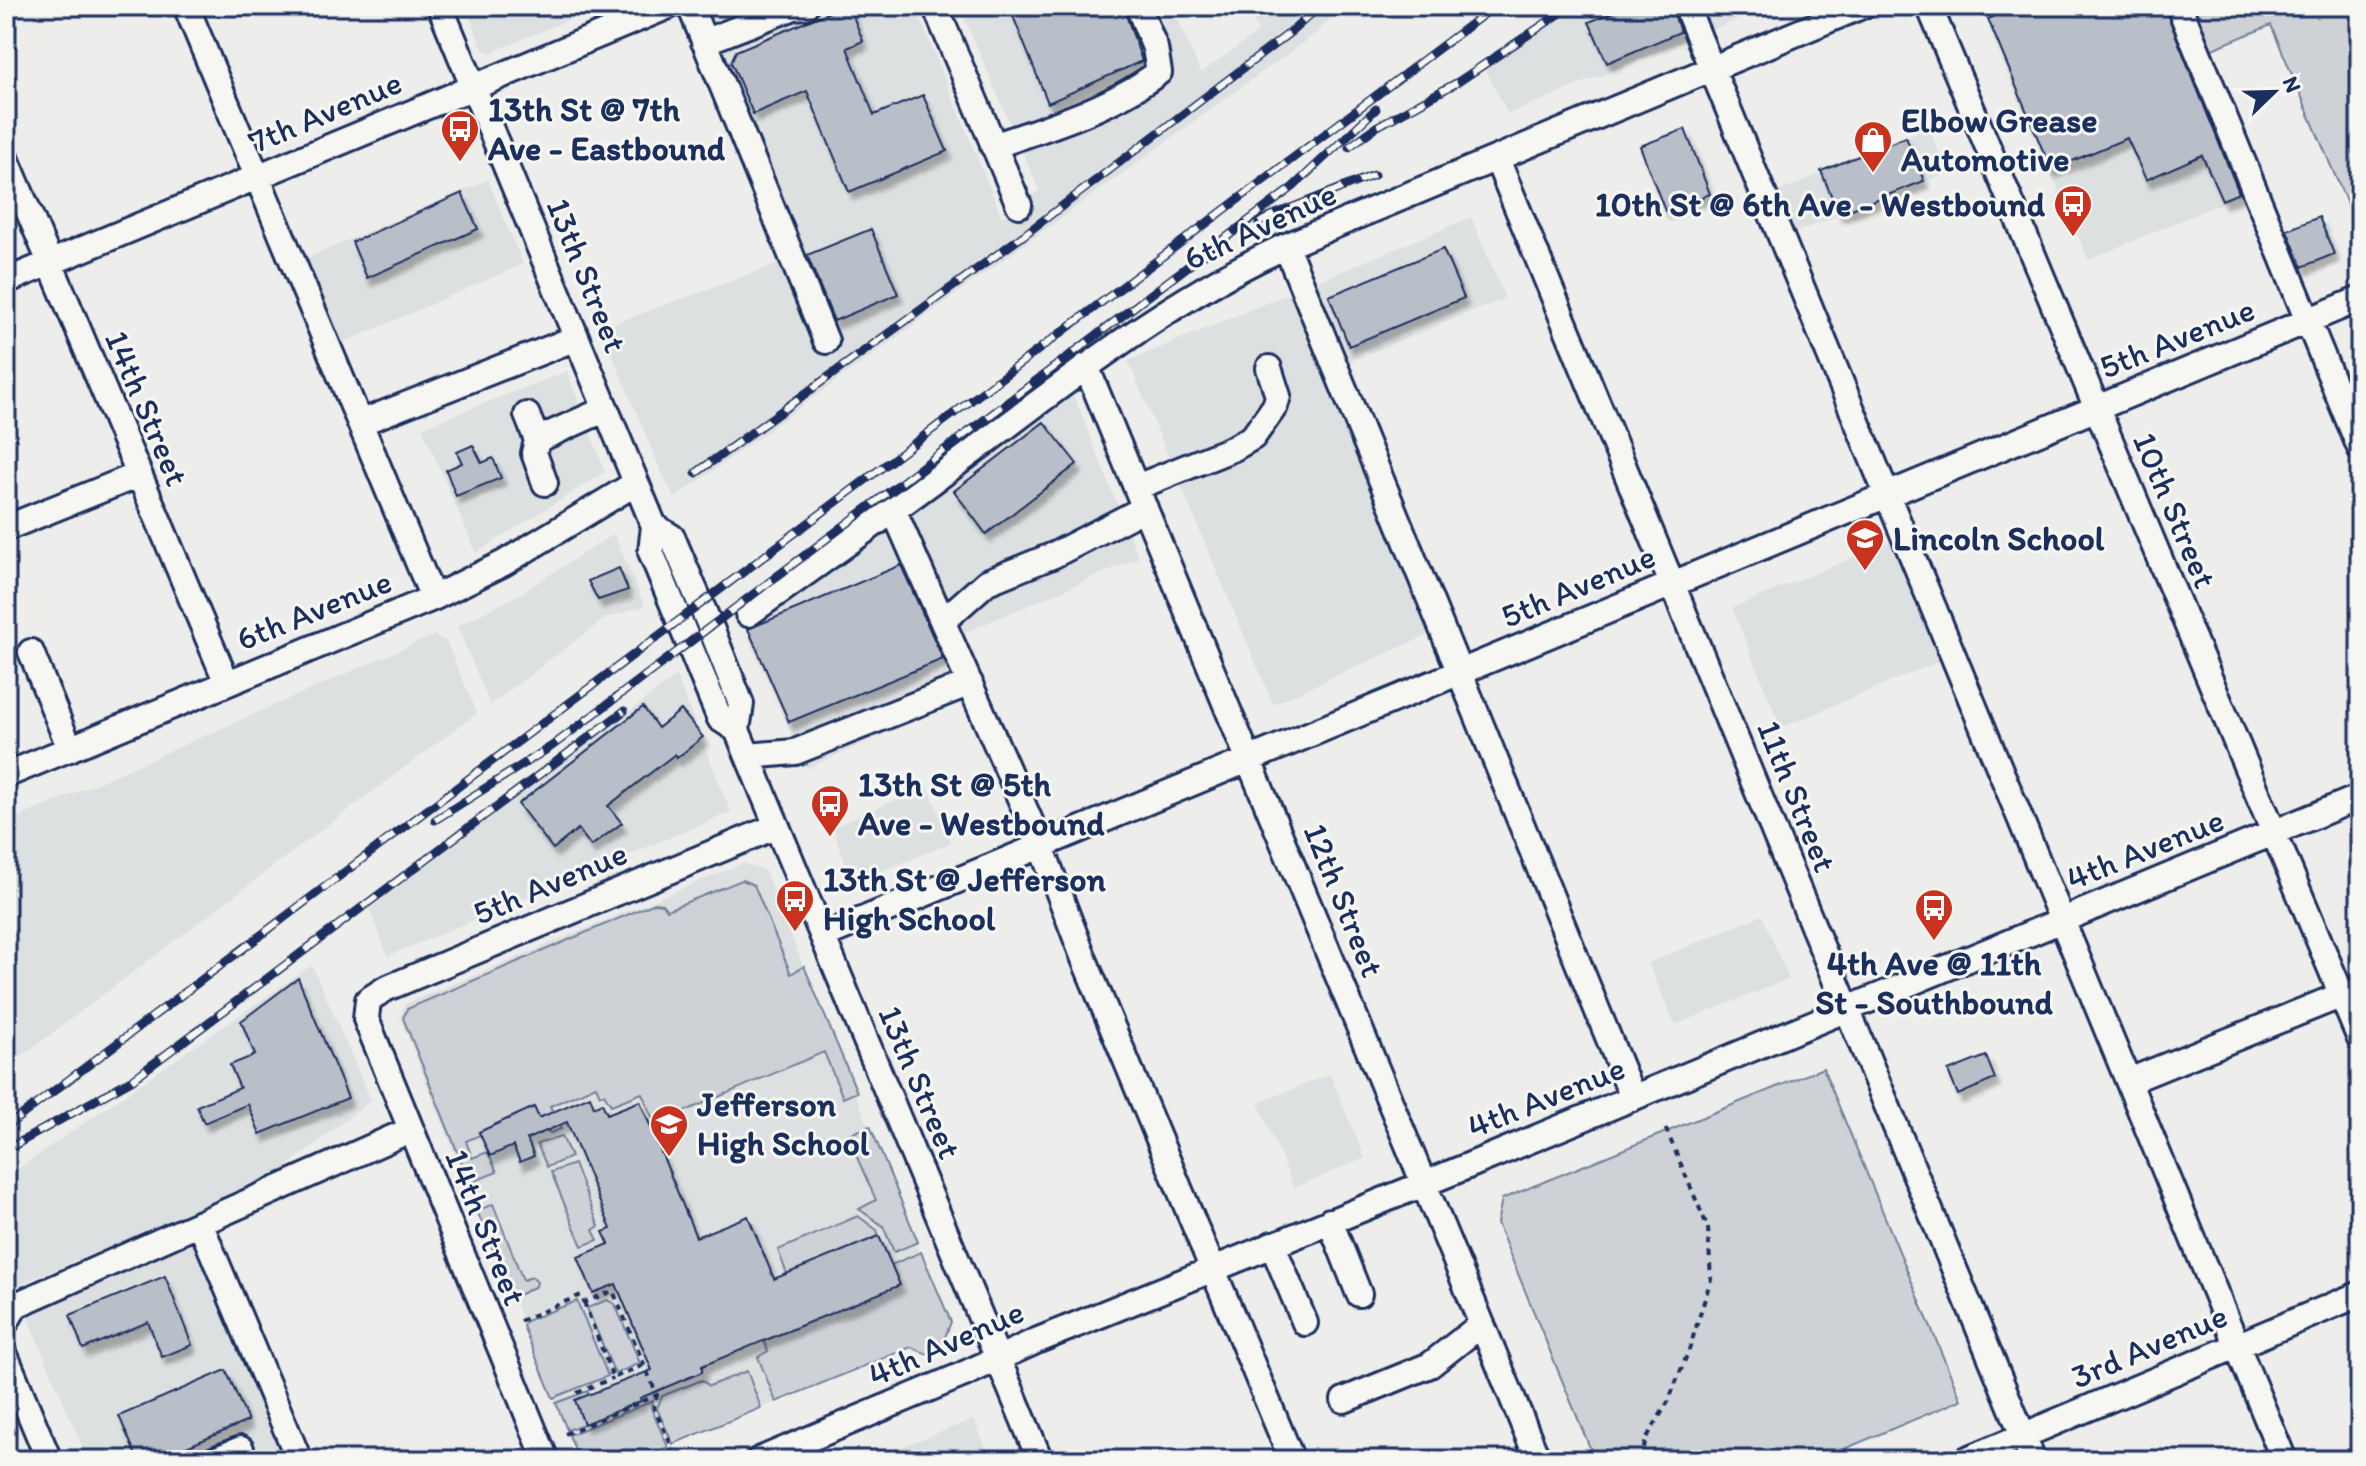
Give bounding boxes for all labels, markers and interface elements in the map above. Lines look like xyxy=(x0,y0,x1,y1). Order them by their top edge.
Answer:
north arrow xyxy=(2234,52,2314,132)
street label: 7th Avenue xyxy=(242,61,408,163)
text: N xyxy=(2277,72,2307,96)
place label: 13th St @ 7th Ave - Eastbound xyxy=(488,89,726,169)
place label: Elbow Grease Automotive xyxy=(1901,100,2097,180)
bus stop icon: 13th St @ 7th Ave - Eastbound xyxy=(439,108,481,163)
shop icon: Elbow Grease Automotive xyxy=(1852,119,1894,174)
street label: 6th Avenue xyxy=(1177,173,1343,279)
bus stop icon: 10th St @ 6th Ave - Westbound xyxy=(2052,183,2094,238)
place label: 10th St @ 6th Ave - Westbound xyxy=(1595,184,2046,225)
street label: 13th Street xyxy=(538,192,637,358)
street label: 5th Avenue xyxy=(2094,288,2260,388)
street label: 14th Street xyxy=(96,324,198,492)
street label: 10th Street xyxy=(2124,426,2226,594)
school or university icon: Lincoln School xyxy=(1844,517,1886,572)
place label: Lincoln School xyxy=(1893,518,2105,559)
street label: 5th Avenue xyxy=(1495,535,1661,637)
street label: 6th Avenue xyxy=(230,560,398,660)
street label: 11th Street xyxy=(1748,714,1846,878)
place label: 13th St @ 5th Ave - Westbound xyxy=(858,764,1105,844)
bus stop icon: 13th St @ 5th Ave - Westbound xyxy=(809,783,851,838)
street label: 4th Avenue xyxy=(2060,799,2230,899)
street label: 12th Street xyxy=(1295,817,1393,983)
street label: 5th Avenue xyxy=(467,832,633,934)
place label: 13th St @ Jefferson High School xyxy=(823,859,1107,939)
bus stop icon: 13th St @ Jefferson High School xyxy=(774,878,816,933)
bus stop icon: 4th Ave @ 11th St - Southbound xyxy=(1913,887,1955,942)
place label: 4th Ave @ 11th St - Southbound xyxy=(1815,943,2053,1023)
street label: 13th Street xyxy=(869,999,971,1165)
street label: 4th Avenue xyxy=(1461,1047,1631,1147)
place label: Jefferson High School xyxy=(696,1084,870,1164)
school or university icon: Jefferson High School xyxy=(648,1103,690,1158)
street label: 14th Street xyxy=(436,1143,536,1311)
street label: 4th Avenue xyxy=(862,1290,1030,1396)
street label: 3rd Avenue xyxy=(2065,1295,2233,1397)

